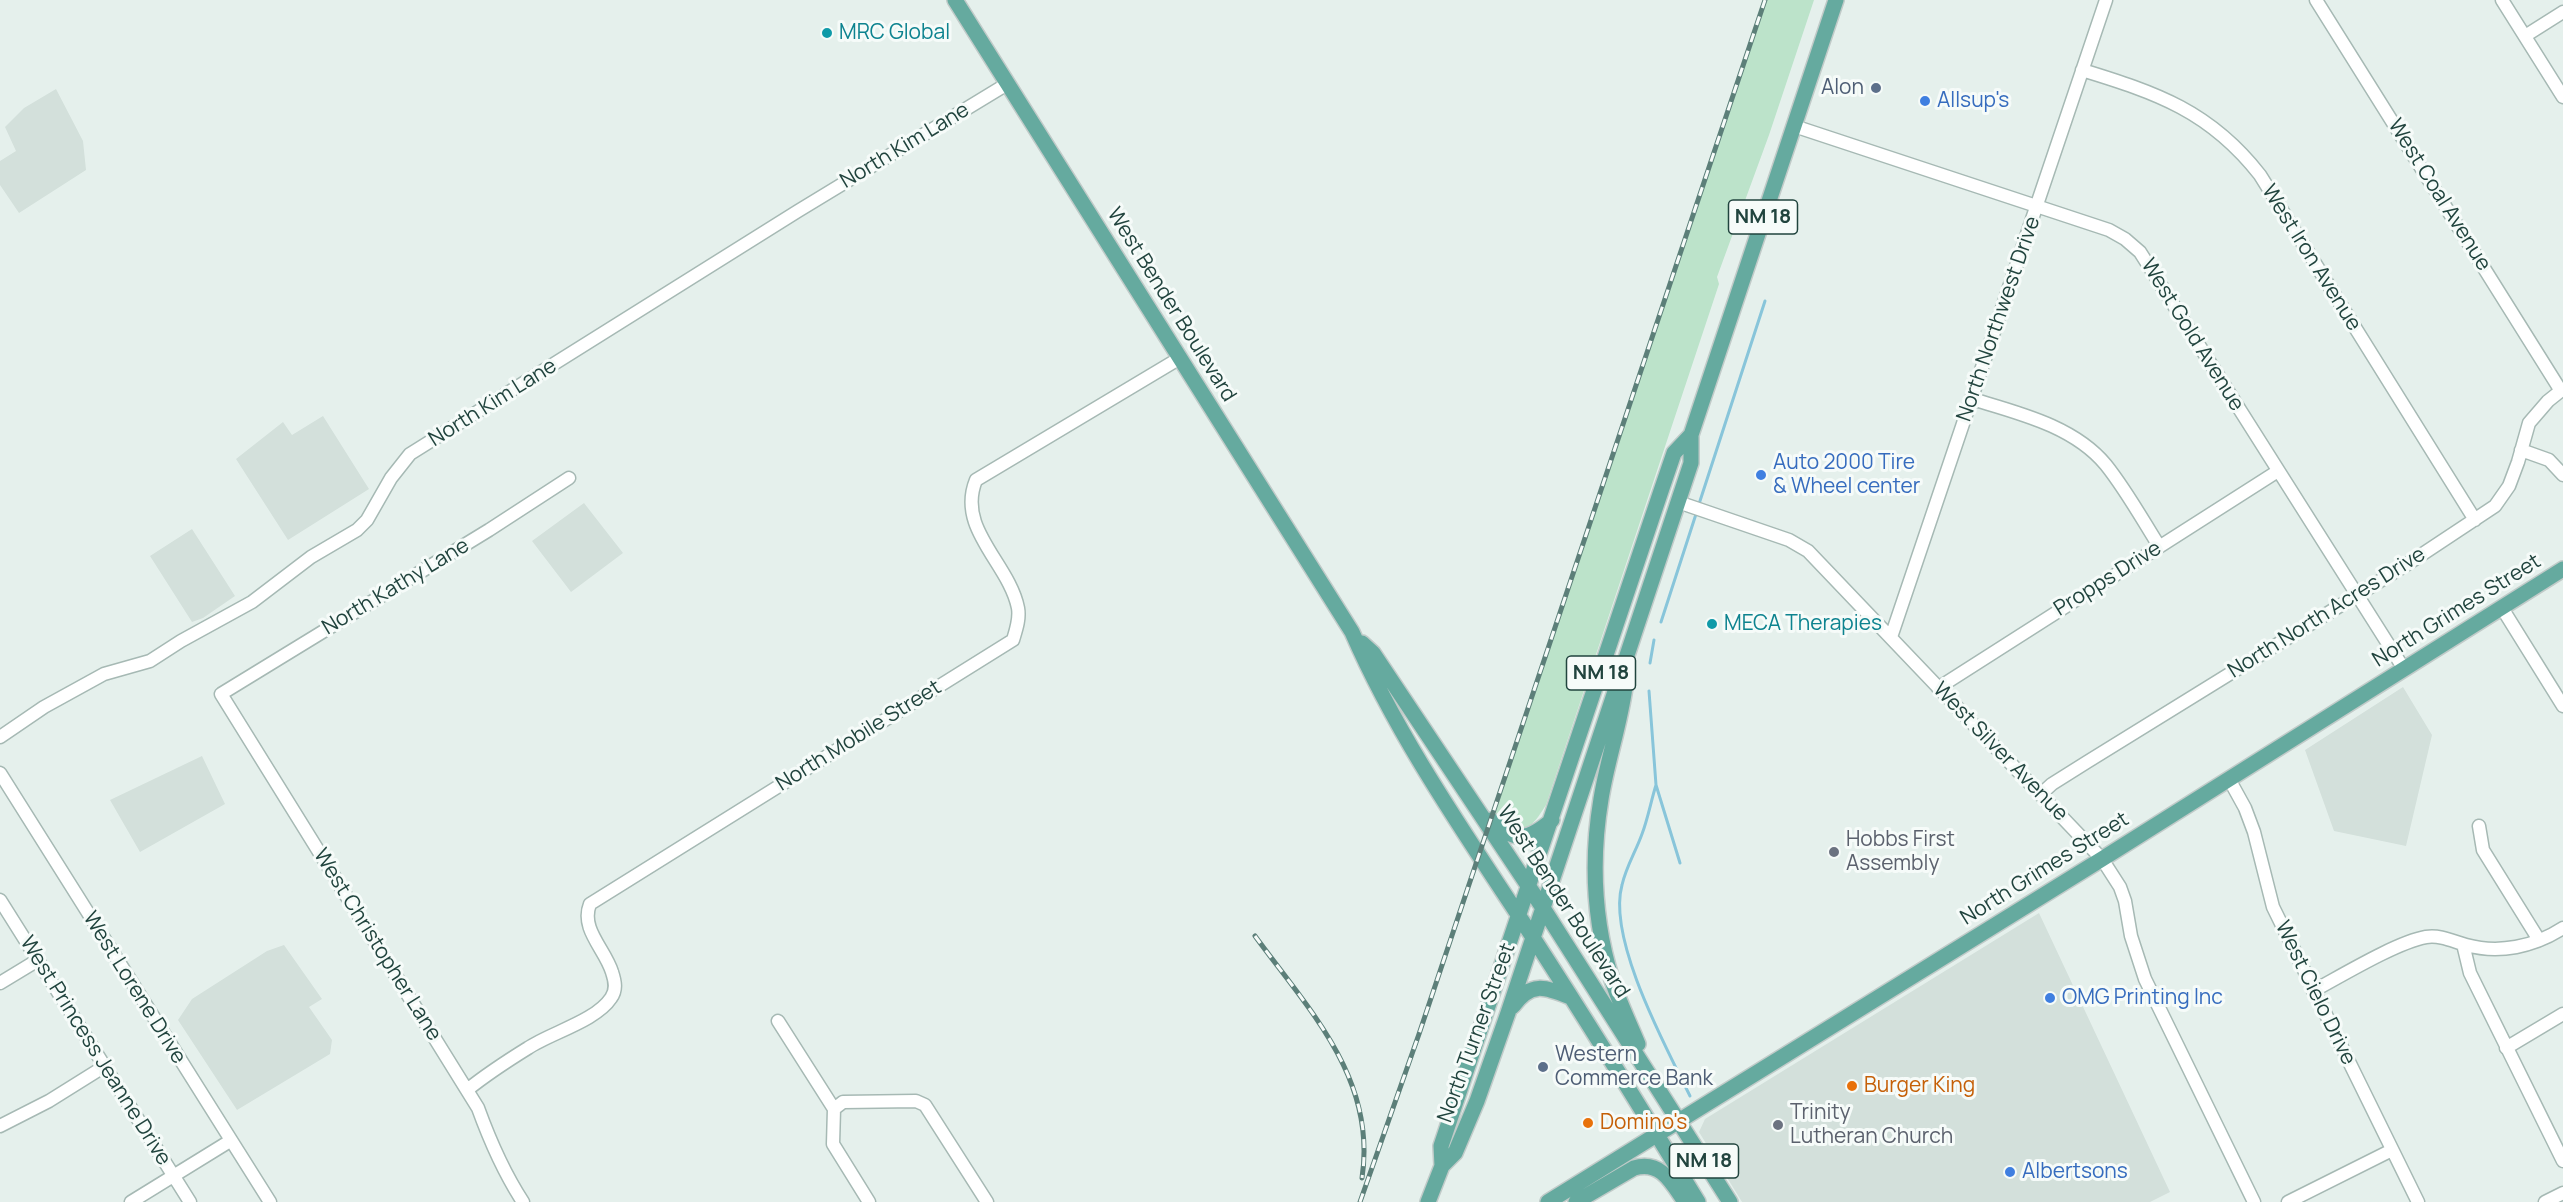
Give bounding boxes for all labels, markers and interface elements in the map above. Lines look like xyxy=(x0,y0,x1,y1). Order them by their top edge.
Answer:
place label: MRC Global xyxy=(839,20,950,46)
marker: MRC Global xyxy=(820,26,834,40)
place label: Alon xyxy=(1821,75,1864,101)
marker: Alon xyxy=(1869,81,1883,95)
place label: Allsup's xyxy=(1937,88,2009,114)
marker: Allsup's xyxy=(1918,94,1932,108)
street label: North Kim Lane xyxy=(836,98,974,194)
street label: West Coal Avenue xyxy=(2382,114,2496,276)
street label: West Iron Avenue xyxy=(2256,180,2366,336)
road number: NM 18 xyxy=(1728,200,1798,234)
street label: West Bender Boulevard xyxy=(1101,203,1241,407)
street label: North Northwest Drive xyxy=(1952,213,2046,425)
street label: West Gold Avenue xyxy=(2135,254,2249,416)
street label: North Kim Lane xyxy=(424,354,562,452)
place label: Auto 2000 Tire & Wheel center xyxy=(1773,450,1920,500)
marker: Auto 2000 Tire & Wheel center xyxy=(1754,468,1768,482)
street label: North Kathy Lane xyxy=(318,533,474,641)
street label: Propps Drive xyxy=(2050,536,2166,622)
street label: North North Acres Drive xyxy=(2224,542,2430,684)
street label: North Grimes Street xyxy=(2368,549,2546,673)
place label: MECA Therapies xyxy=(1724,611,1882,637)
marker: MECA Therapies xyxy=(1705,617,1719,631)
road number: NM 18 xyxy=(1566,656,1636,690)
street label: North Mobile Street xyxy=(772,675,946,797)
street label: West Silver Avenue xyxy=(1927,677,2073,827)
street label: West Bender Boulevard xyxy=(1491,801,1635,1003)
street label: North Grimes Street xyxy=(1956,807,2134,931)
place label: Hobbs First Assembly xyxy=(1846,827,1955,877)
street label: West Christopher Lane xyxy=(308,844,446,1046)
marker: Hobbs First Assembly xyxy=(1827,845,1841,859)
street label: West Lorene Drive xyxy=(77,907,191,1069)
street label: West Cielo Drive xyxy=(2269,917,2361,1069)
street label: West Princess Jeanne Drive xyxy=(14,932,176,1170)
street label: North Turner Street xyxy=(1433,940,1521,1126)
place label: OMG Printing Inc xyxy=(2062,985,2223,1011)
marker: OMG Printing Inc xyxy=(2043,991,2057,1005)
place label: Western Commerce Bank xyxy=(1555,1042,1713,1092)
marker: Western Commerce Bank xyxy=(1536,1060,1550,1074)
place label: Burger King xyxy=(1864,1073,1975,1099)
marker: Burger King xyxy=(1845,1079,1859,1093)
place label: Trinity Lutheran Church xyxy=(1790,1100,1953,1150)
place label: Domino's xyxy=(1600,1110,1687,1136)
marker: Domino's xyxy=(1581,1116,1595,1130)
marker: Trinity Lutheran Church xyxy=(1771,1118,1785,1132)
road number: NM 18 xyxy=(1670,1144,1738,1178)
place label: Albertsons xyxy=(2022,1159,2128,1185)
marker: Albertsons xyxy=(2003,1165,2017,1179)

